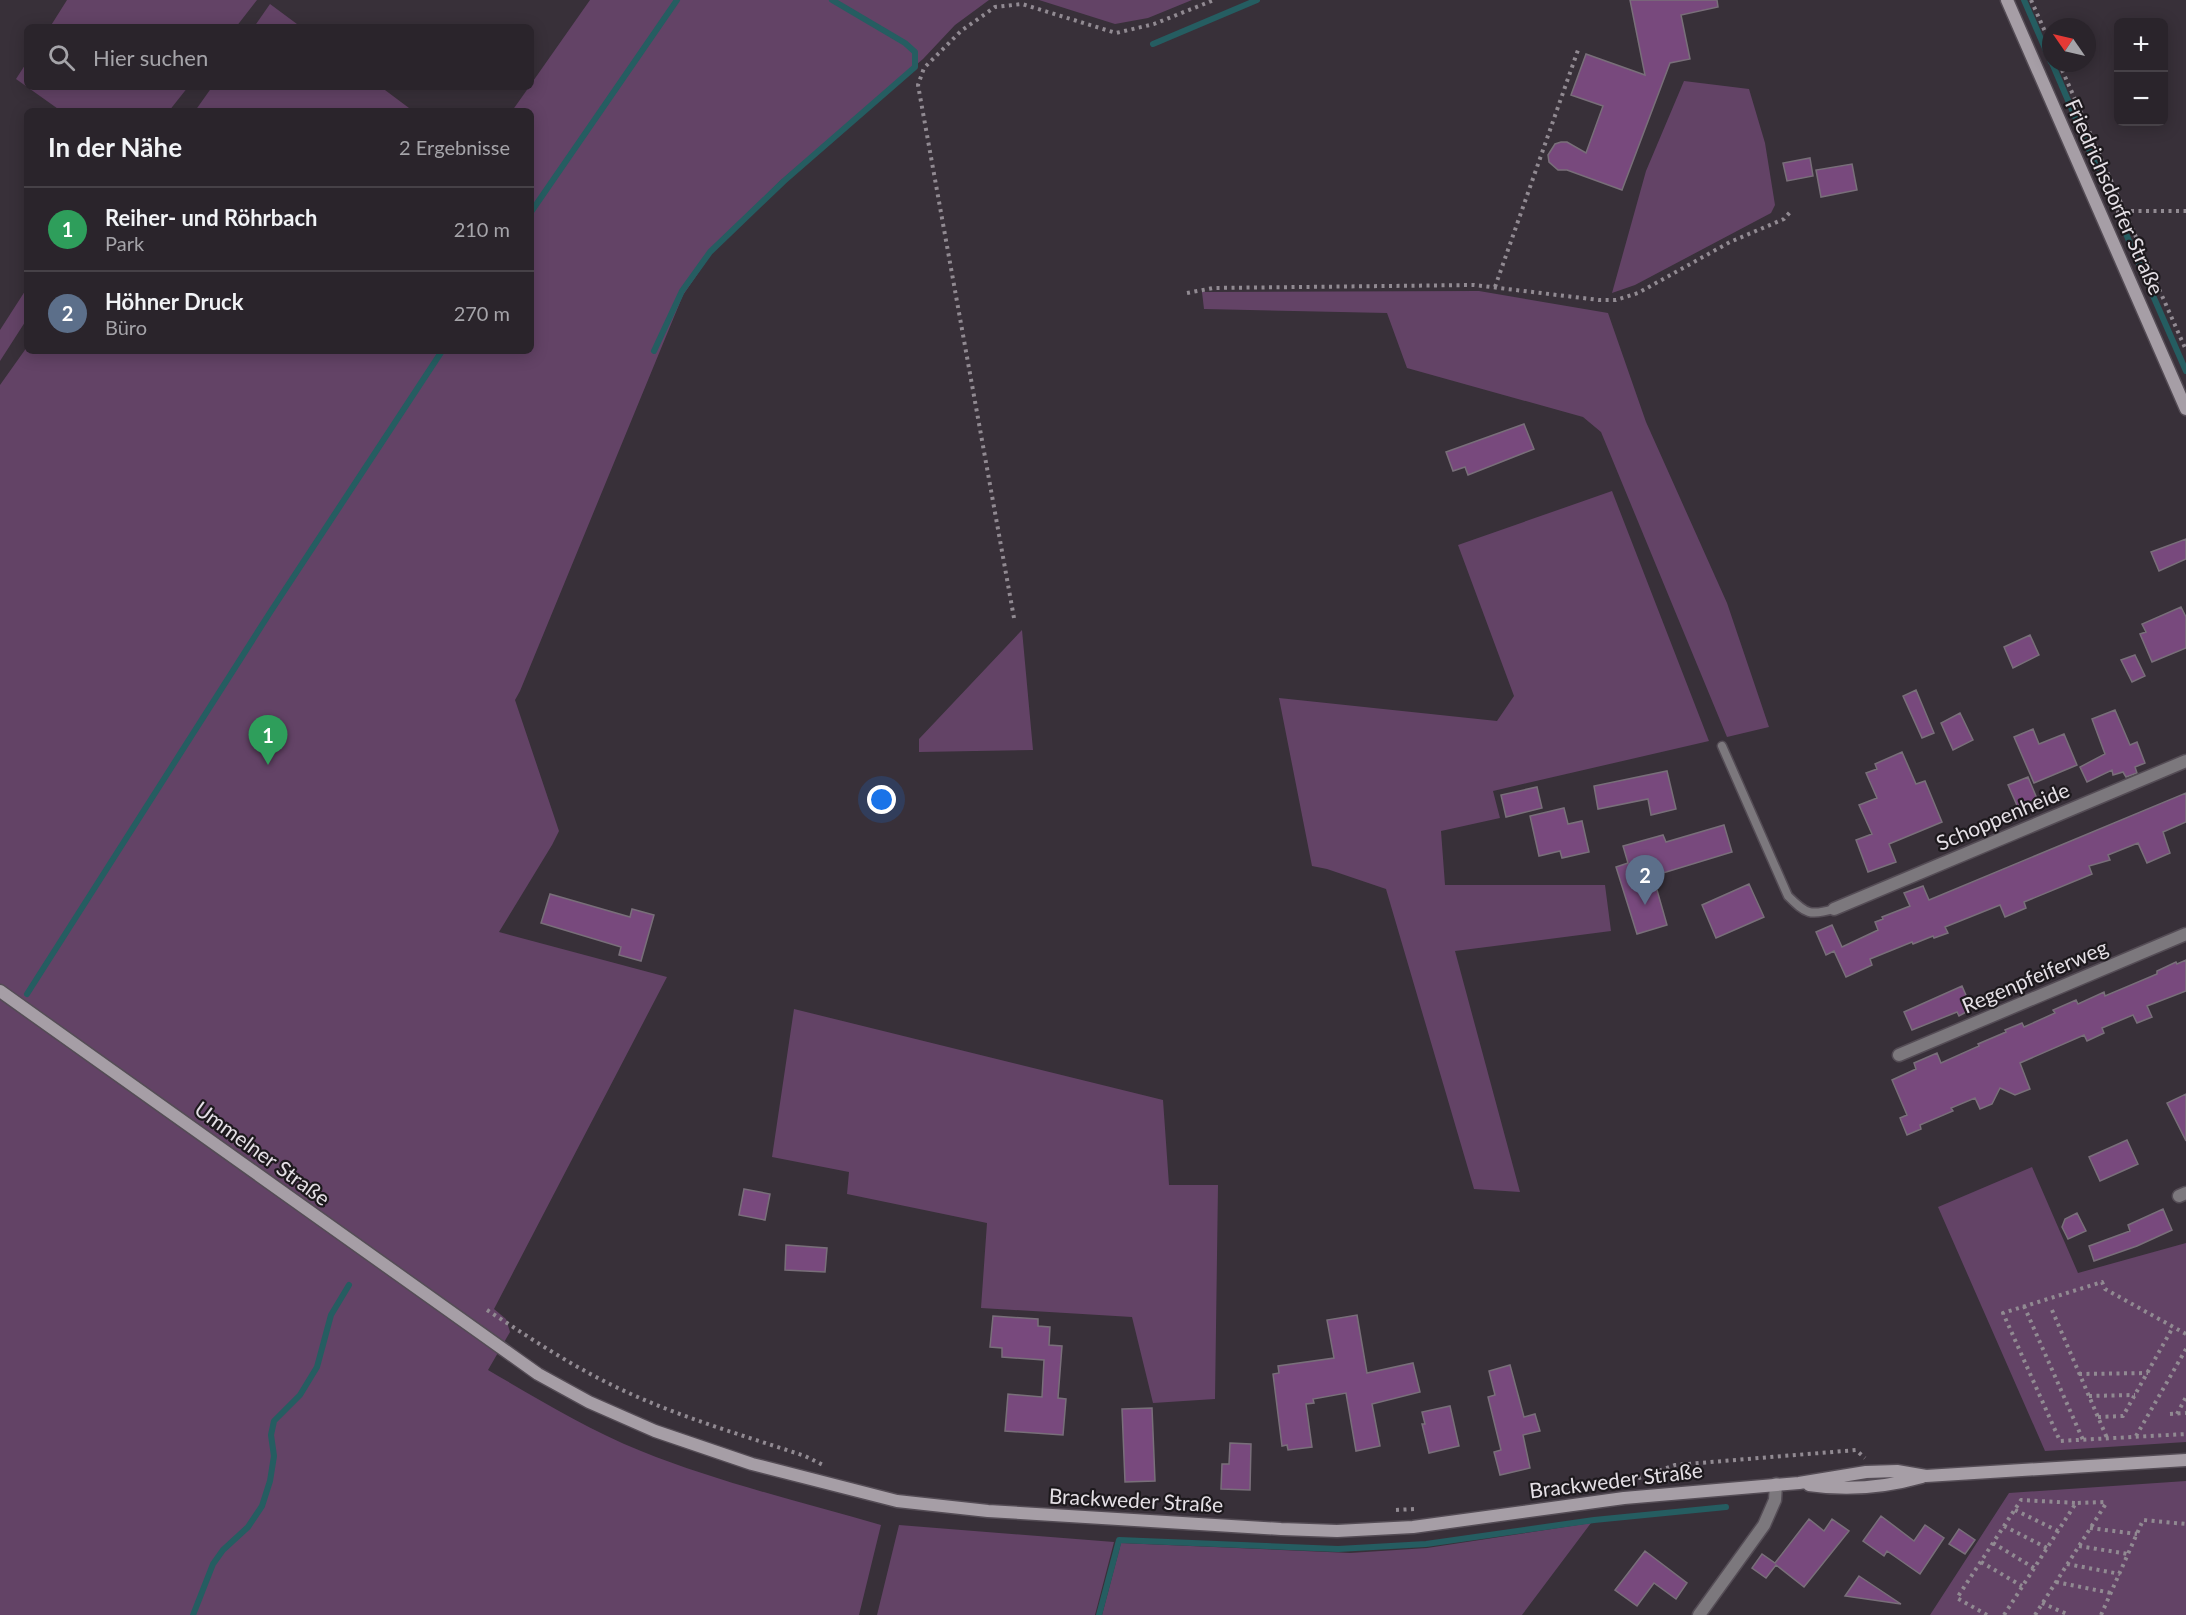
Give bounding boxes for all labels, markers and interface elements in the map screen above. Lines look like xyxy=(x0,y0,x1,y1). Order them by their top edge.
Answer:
north arrow xyxy=(2042,18,2096,72)
map controls xyxy=(2114,18,2168,126)
button: + xyxy=(2114,18,2168,72)
search box xyxy=(24,24,534,90)
icon: search xyxy=(45,41,78,74)
text: Hier suchen xyxy=(93,44,208,71)
button: − xyxy=(2114,72,2168,126)
street label: Friedrichsdorfer Straße xyxy=(2061,95,2170,298)
text: In der Nähe xyxy=(48,131,182,163)
text: 2 Ergebnisse xyxy=(399,135,510,159)
text: Reiher- und Röhrbach xyxy=(105,204,317,231)
text: 1 xyxy=(62,217,73,241)
text: 210 m xyxy=(454,217,510,241)
text: Park xyxy=(105,231,144,255)
text: Höhner Druck xyxy=(105,288,243,315)
text: 2 xyxy=(62,301,73,325)
text: 270 m xyxy=(454,301,510,325)
text: Büro xyxy=(105,315,147,339)
pin: 1 xyxy=(248,716,288,765)
street label: Schoppenheide xyxy=(1932,776,2073,855)
your location xyxy=(867,785,896,814)
pin: 2 xyxy=(1626,856,1664,905)
street label: Regenpfeiferweg xyxy=(1958,934,2111,1018)
street label: Ummelner Straße xyxy=(191,1095,335,1210)
street label: Brackweder Straße xyxy=(1528,1456,1704,1503)
street label: Brackweder Straße xyxy=(1048,1482,1224,1517)

